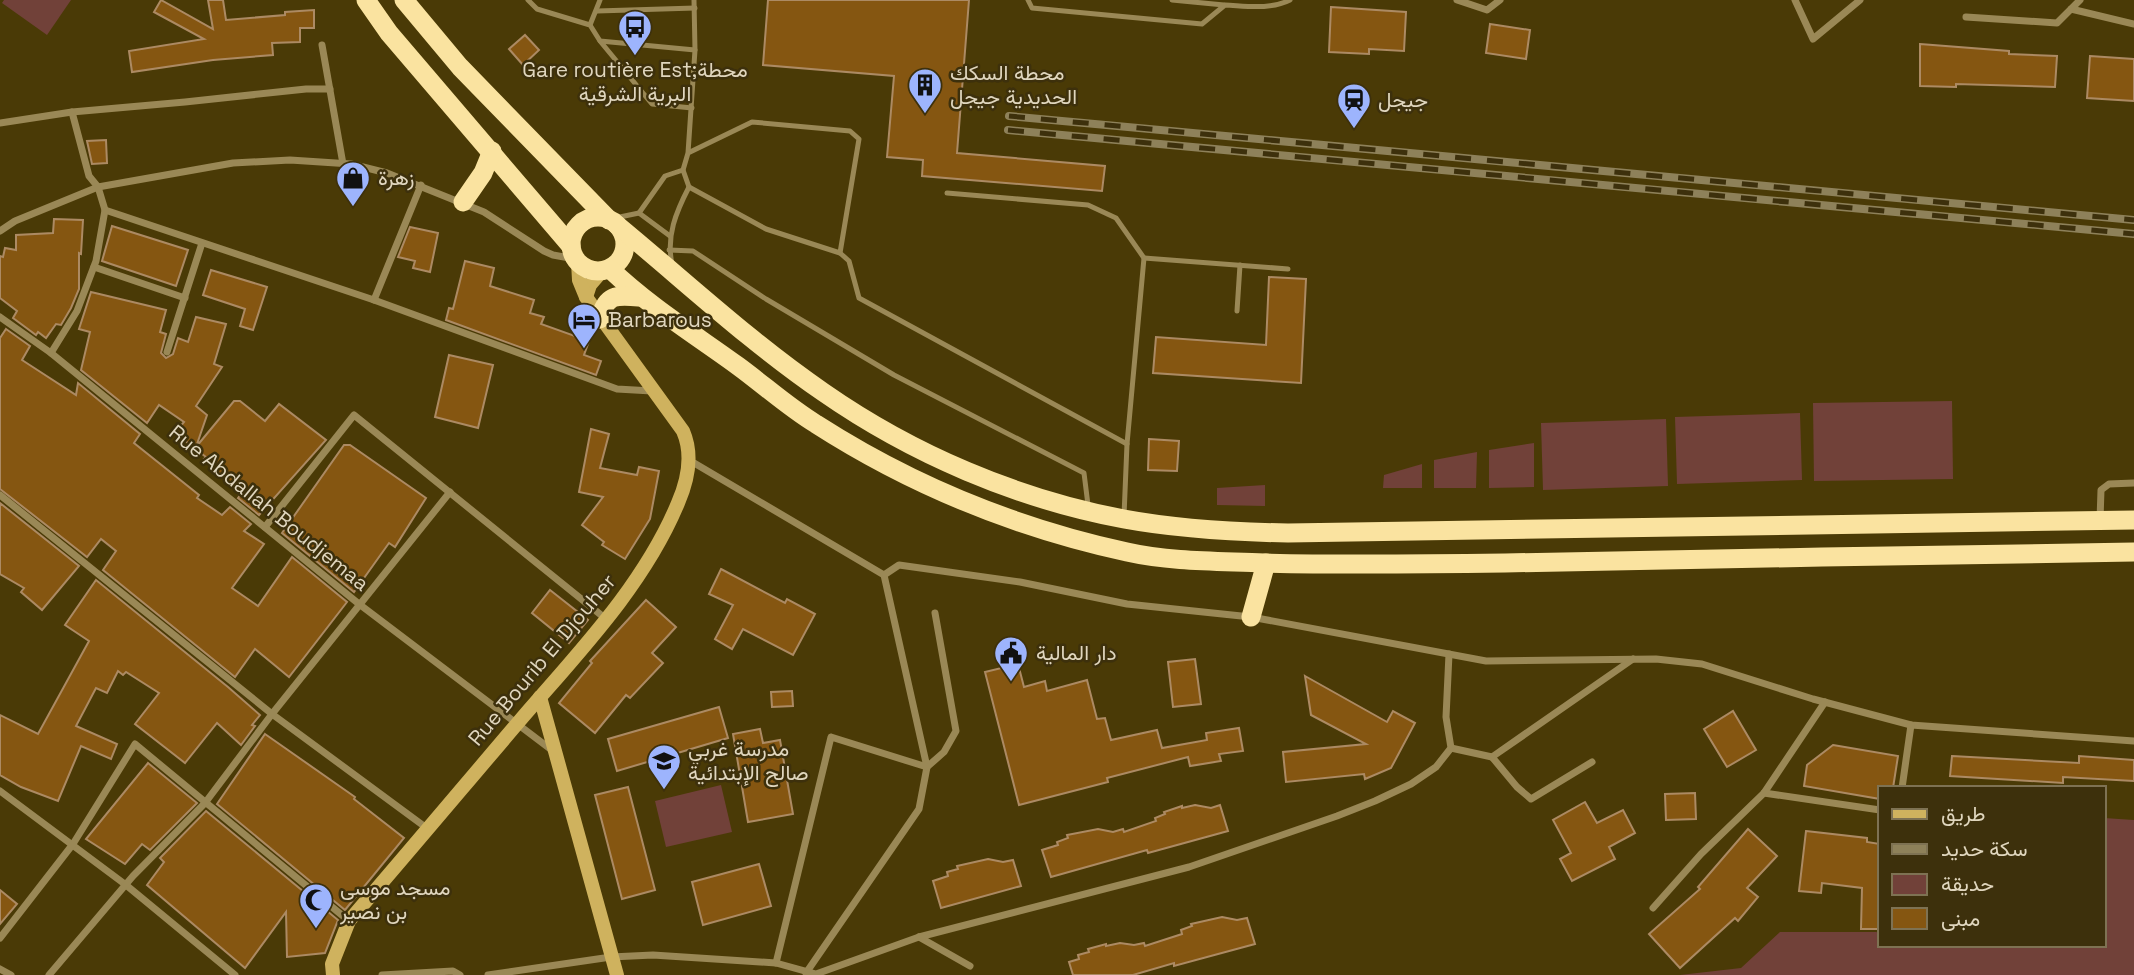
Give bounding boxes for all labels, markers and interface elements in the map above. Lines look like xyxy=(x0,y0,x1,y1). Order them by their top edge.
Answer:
bus stop icon: Gare routière Est;محطة البرية الشرقية xyxy=(616,8,654,57)
place label: Gare routière Est;محطة البرية الشرقية xyxy=(522,56,748,107)
place label: محطة السكك الحديدية جيجل xyxy=(950,59,1077,110)
building icon: محطة السكك الحديدية جيجل xyxy=(906,66,944,115)
station icon: جيجل xyxy=(1335,81,1373,130)
place label: جيجل xyxy=(1378,86,1428,113)
shop icon: زهرة xyxy=(334,159,372,208)
place label: زهرة xyxy=(378,164,414,191)
hotel icon: Barbarous xyxy=(565,301,603,350)
place label: Barbarous xyxy=(608,306,712,333)
street label: Rue Abdallah Boudjemaa xyxy=(164,419,375,597)
street label: Rue Bourib El Djouher xyxy=(462,568,621,751)
public building icon: دار المالية xyxy=(992,634,1030,683)
place label: دار المالية xyxy=(1036,639,1117,666)
place label: مدرسة غربي صالح الإبتدائية xyxy=(688,735,808,787)
school or university icon: مدرسة غربي صالح الإبتدائية xyxy=(645,742,683,791)
legend xyxy=(1878,786,2106,947)
text: طريق xyxy=(1941,800,1986,827)
text: سكة حديد xyxy=(1941,835,2028,862)
text: حديقة xyxy=(1941,870,1994,897)
place label: مسجد موسى بن نصير xyxy=(339,874,451,925)
mosque icon: مسجد موسى بن نصير xyxy=(297,881,335,930)
text: مبنى xyxy=(1941,905,1980,932)

